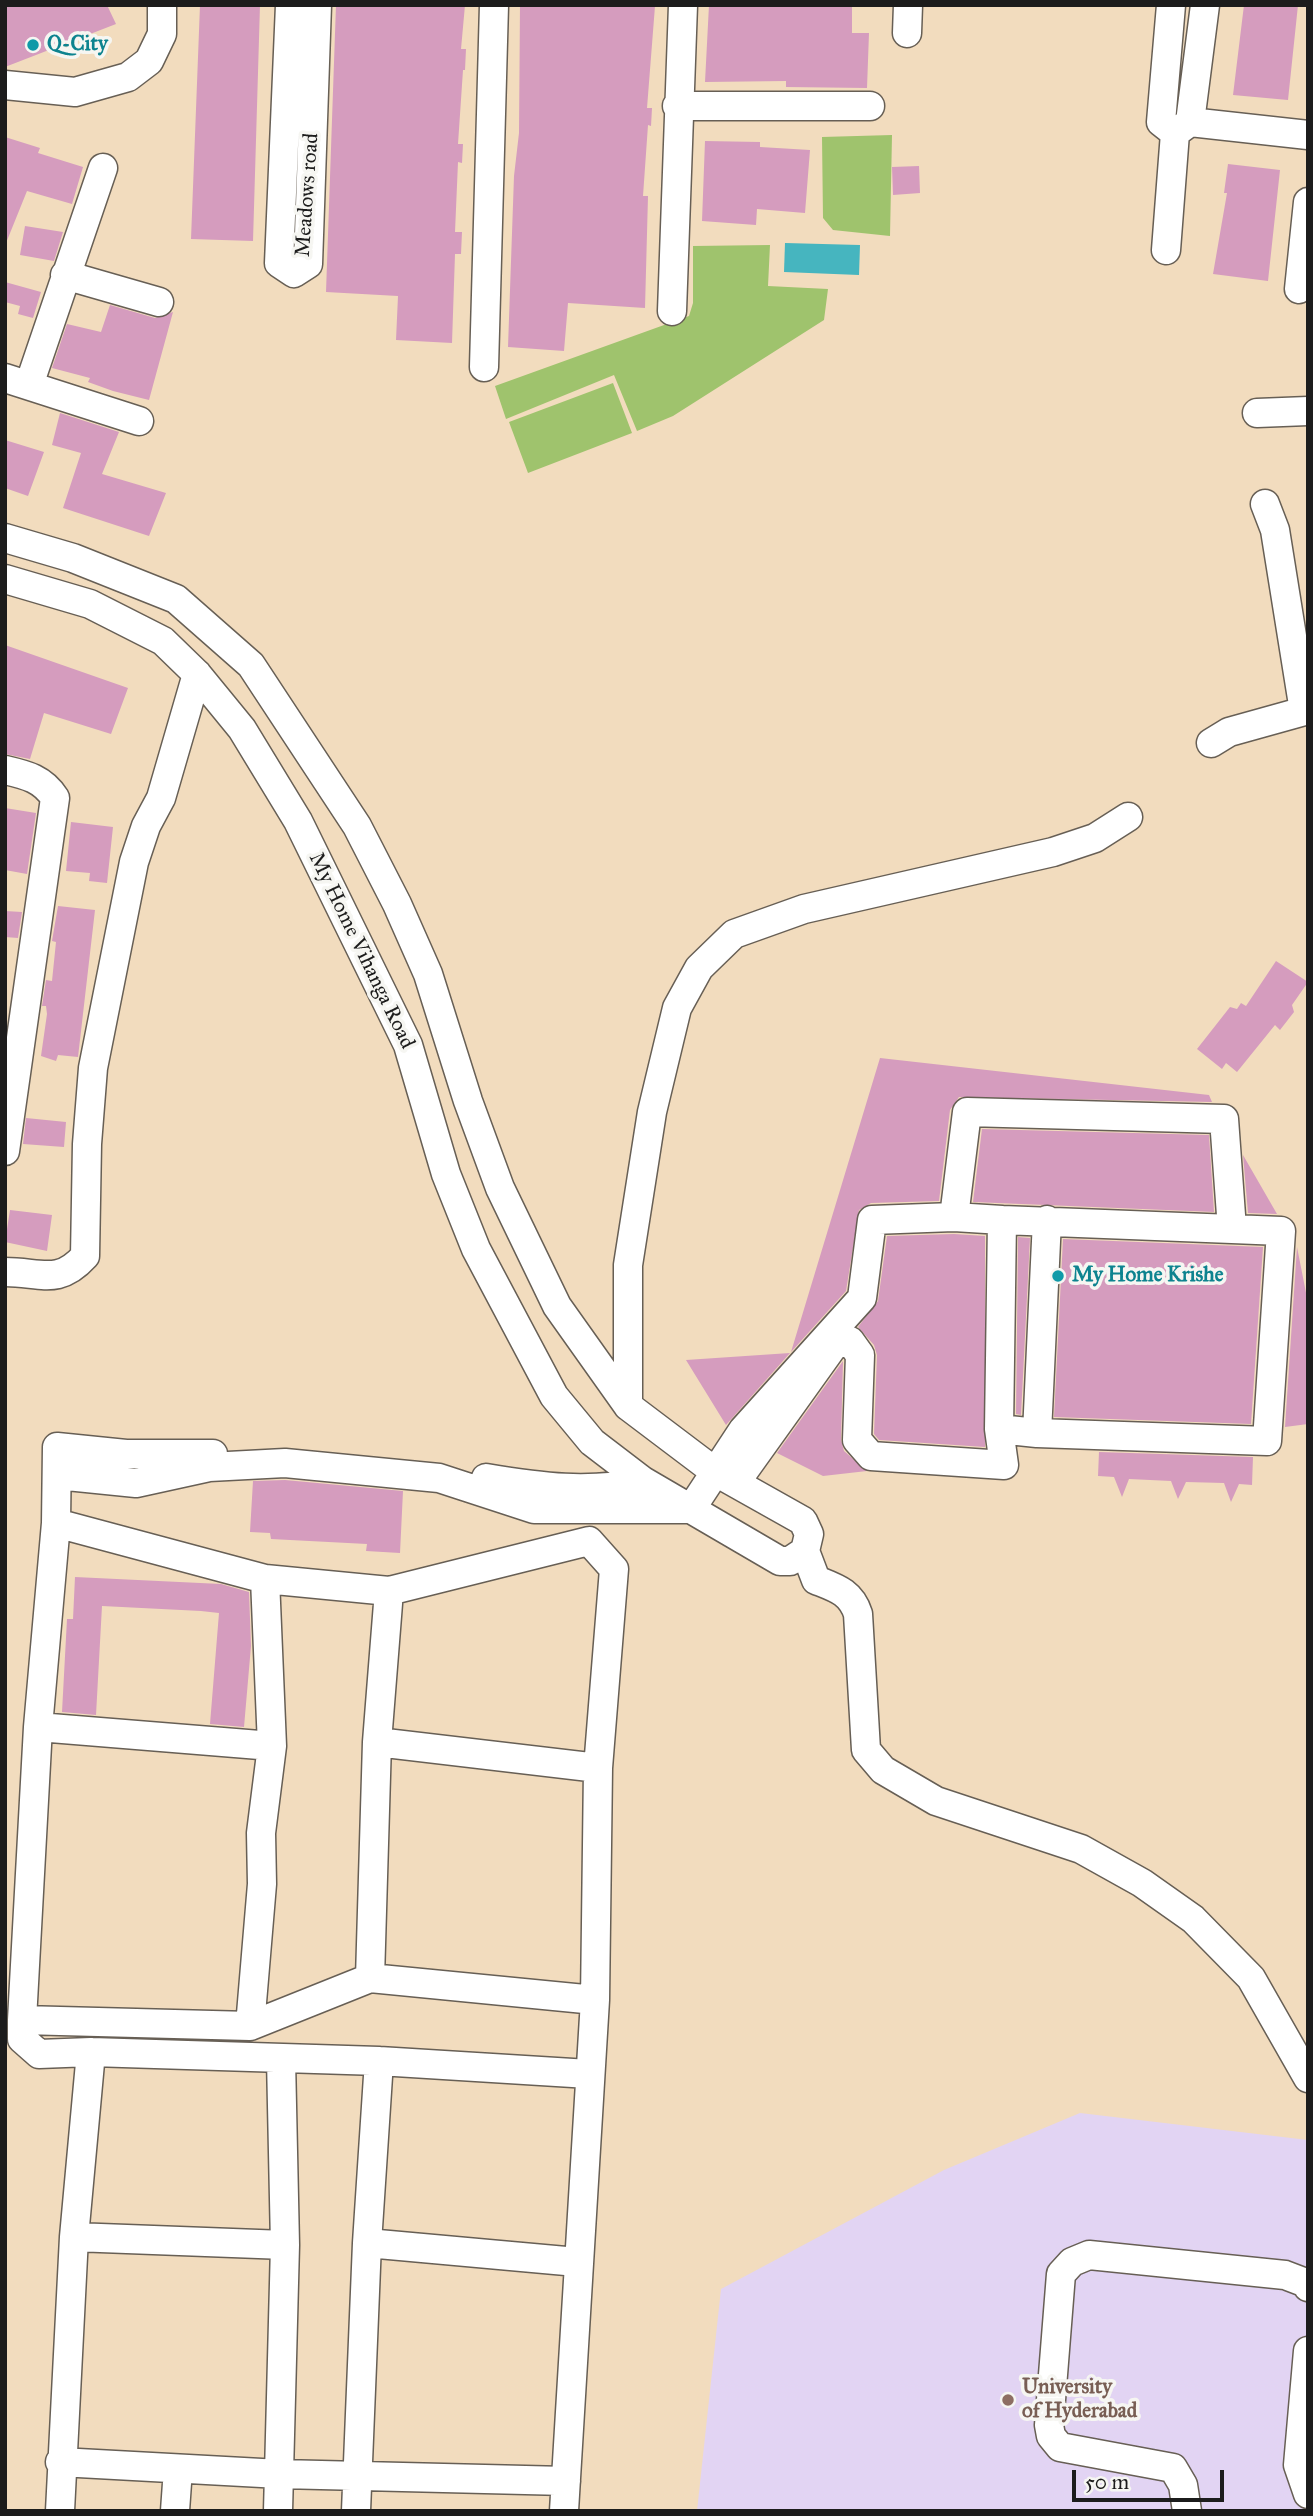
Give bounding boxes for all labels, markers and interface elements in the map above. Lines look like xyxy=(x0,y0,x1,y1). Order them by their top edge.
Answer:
place label: Q-City xyxy=(47,32,108,58)
marker: Q-City xyxy=(25,37,41,53)
street label: Meadows road xyxy=(291,132,325,258)
street label: My Home Vihanga Road xyxy=(303,849,419,1053)
place label: My Home Krishe xyxy=(1072,1263,1223,1289)
marker: My Home Krishe xyxy=(1050,1268,1066,1284)
place label: University of Hyderabad xyxy=(1022,2375,1137,2425)
marker: University of Hyderabad xyxy=(1000,2392,1016,2408)
scale bar xyxy=(1075,2456,1227,2500)
text: 50 m xyxy=(1085,2469,1129,2495)

